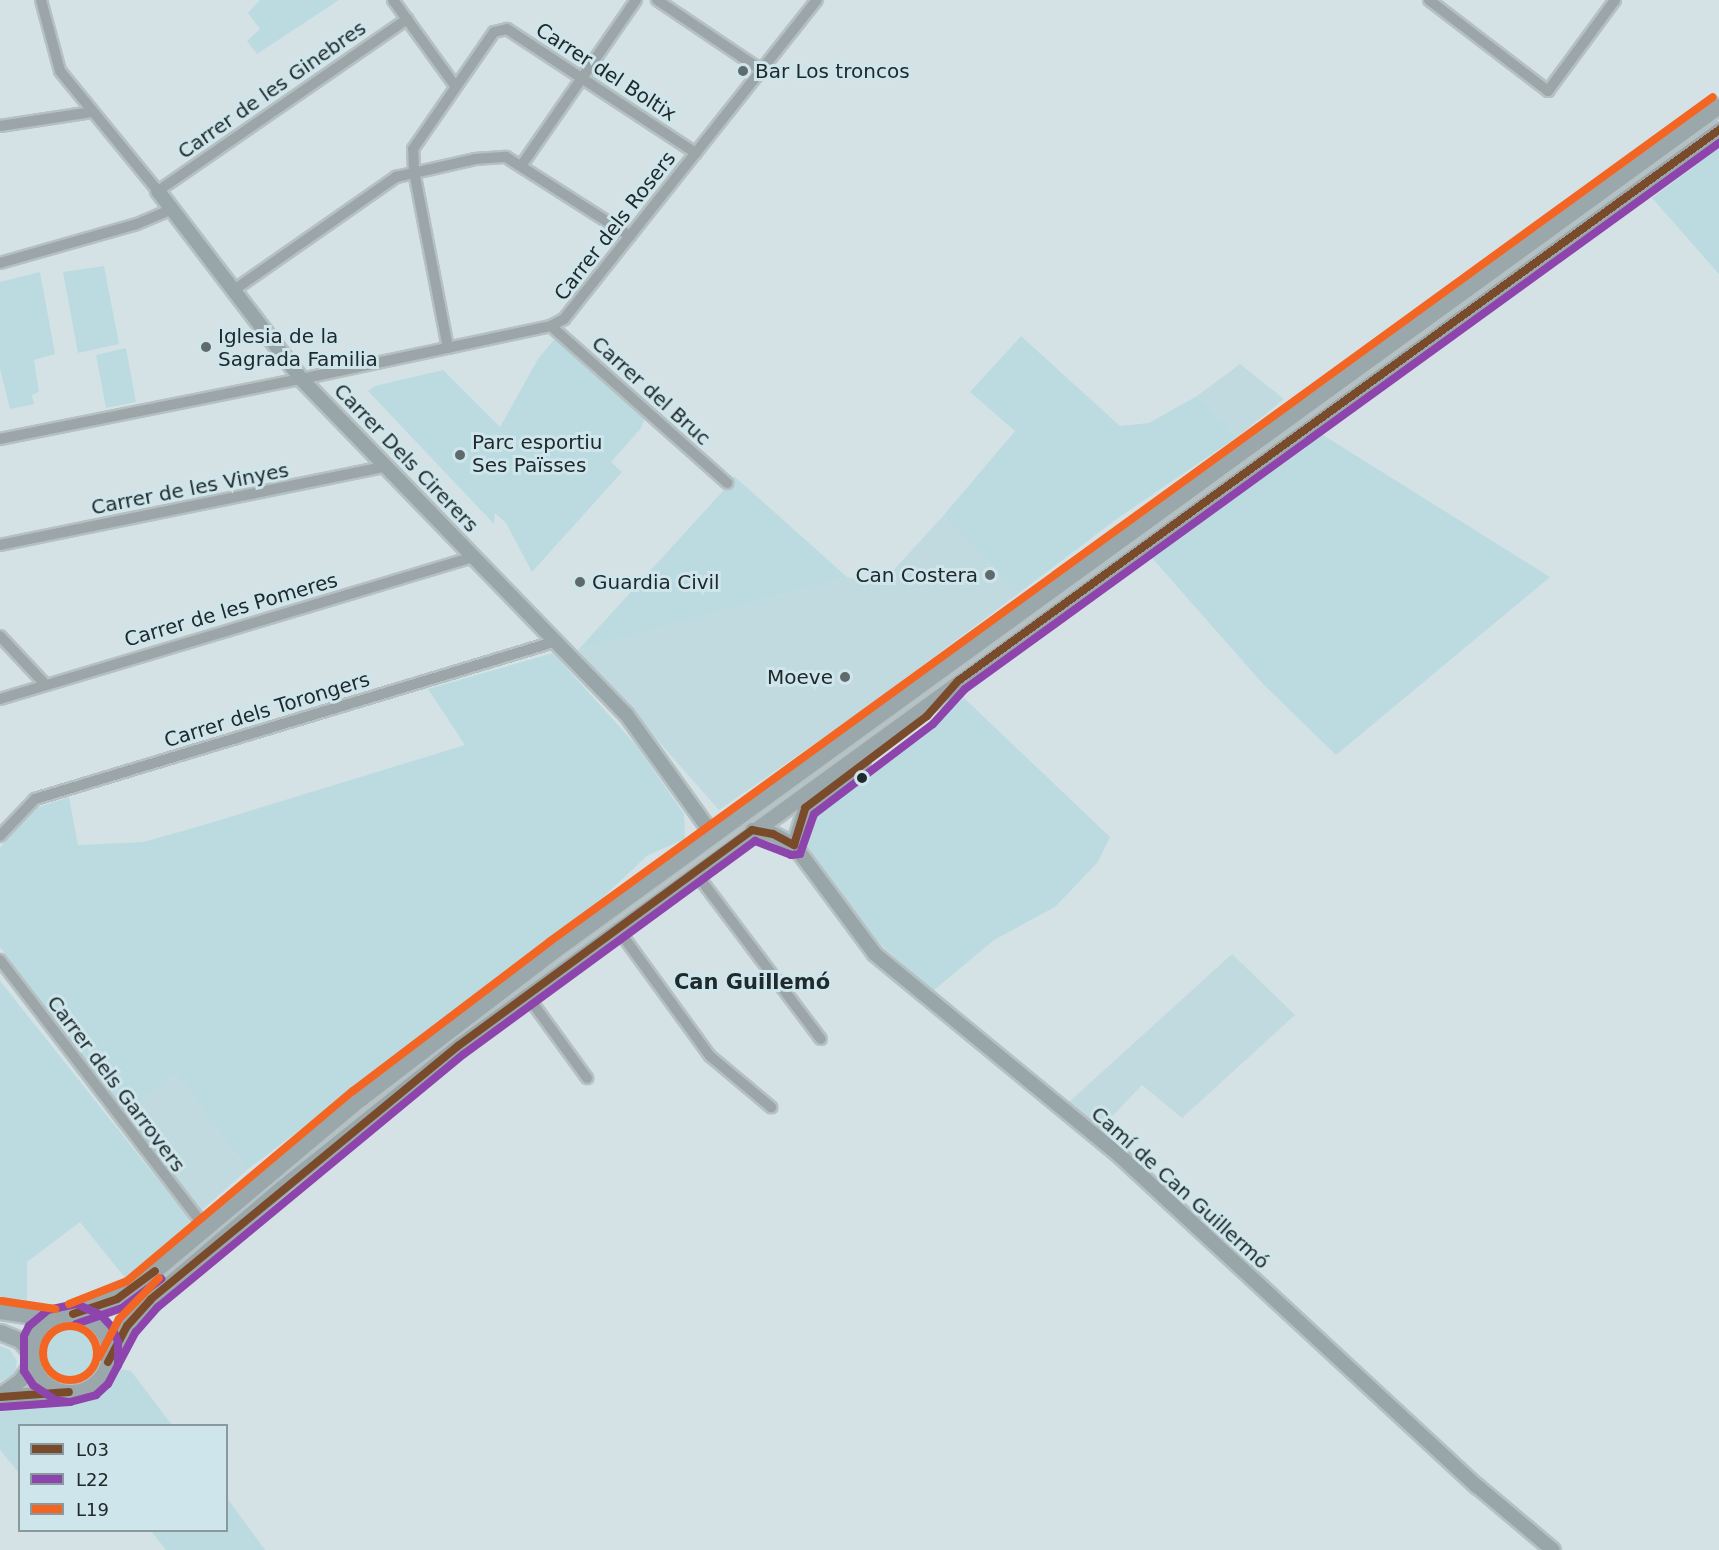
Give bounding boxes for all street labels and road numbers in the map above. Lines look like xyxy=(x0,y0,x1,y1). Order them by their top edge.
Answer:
street label: Carrer de les Ginebres xyxy=(173,16,371,164)
street label: Carrer del Boltix xyxy=(531,18,681,126)
street label: Carrer dels Rosers xyxy=(549,147,681,305)
street label: Carrer del Bruc xyxy=(587,331,715,451)
street label: Carrer Dels Cirerers xyxy=(329,379,483,537)
street label: Carrer de les Vinyes xyxy=(89,458,291,520)
street label: Carrer de les Pomeres xyxy=(122,568,340,652)
street label: Carrer dels Torongers xyxy=(161,667,373,753)
street label: Carrer dels Garrovers xyxy=(42,991,190,1177)
street label: Camí de Can Guillermó xyxy=(1086,1102,1274,1274)

